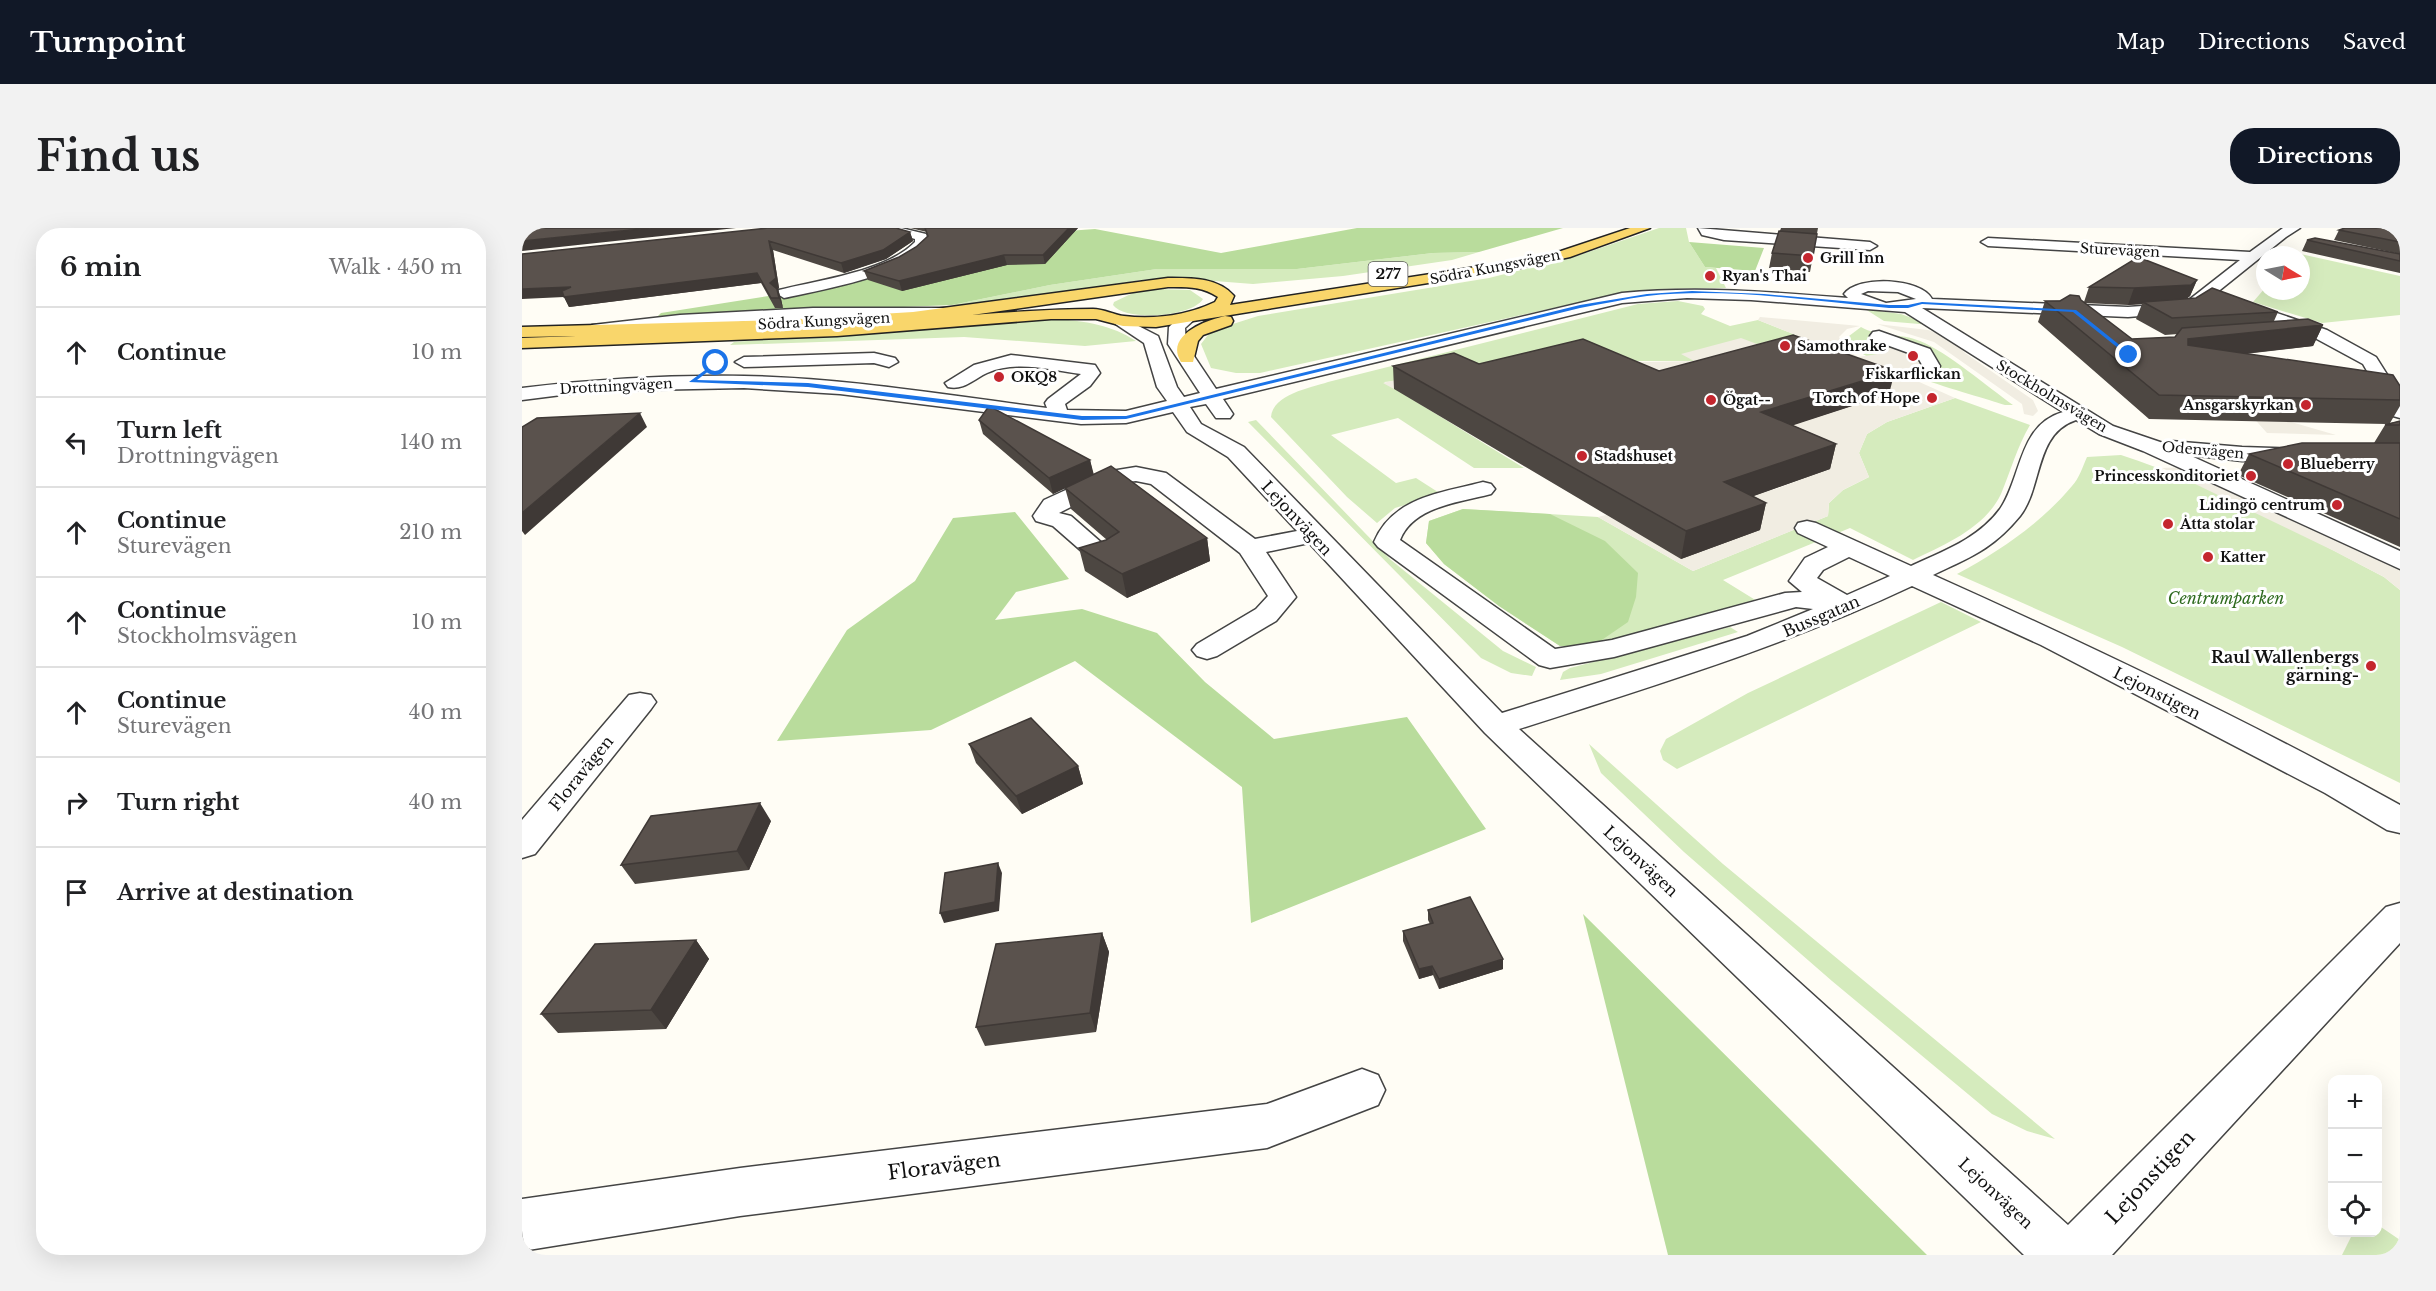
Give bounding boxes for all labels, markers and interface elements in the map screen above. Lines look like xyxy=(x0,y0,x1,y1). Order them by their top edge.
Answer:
text: Turnpoint xyxy=(30,25,186,60)
text: Map xyxy=(2116,29,2165,55)
text: Directions xyxy=(2198,29,2310,55)
text: Saved xyxy=(2343,29,2406,55)
button: Directions xyxy=(2230,128,2400,184)
text: Find us xyxy=(36,130,200,182)
street label: Sturevägen xyxy=(2080,239,2161,261)
street label: Södra Kungsvägen xyxy=(1428,245,1562,288)
north arrow xyxy=(2256,246,2310,300)
place label: Grill Inn xyxy=(1820,249,1884,267)
text: 6 min xyxy=(60,251,141,283)
marker: Grill Inn xyxy=(1801,251,1815,265)
text: Walk · 450 m xyxy=(329,255,462,279)
road number: 277 xyxy=(1368,262,1408,286)
place label: Ryan's Thai xyxy=(1722,267,1807,285)
marker: Ryan's Thai xyxy=(1703,269,1717,283)
street label: Södra Kungsvägen xyxy=(757,309,891,333)
icon: ahead xyxy=(60,336,93,369)
place label: Samothrake xyxy=(1797,337,1887,355)
text: Continue xyxy=(117,339,226,366)
marker: Samothrake xyxy=(1778,339,1792,353)
text: 10 m xyxy=(412,340,462,364)
route end xyxy=(2115,341,2141,367)
route start xyxy=(702,349,728,375)
marker: Fiskarflickan xyxy=(1906,349,1920,363)
street label: Stockholmsvägen xyxy=(1993,356,2111,436)
place label: Fiskarflickan xyxy=(1865,365,1961,383)
place label: OKQ8 xyxy=(1011,368,1057,386)
marker: OKQ8 xyxy=(992,370,1006,384)
street label: Drottningvägen xyxy=(559,374,673,398)
place label: Torch of Hope xyxy=(1813,389,1920,407)
place label: Ögat-- xyxy=(1723,391,1771,409)
marker: Torch of Hope xyxy=(1925,391,1939,405)
marker: Ögat-- xyxy=(1704,393,1718,407)
place label: Ansgarskyrkan xyxy=(2182,396,2294,414)
marker: Ansgarskyrkan xyxy=(2299,398,2313,412)
text: Turn left xyxy=(117,417,222,444)
icon: left xyxy=(60,426,93,459)
text: 140 m xyxy=(400,430,462,454)
street label: Odenvägen xyxy=(2161,437,2245,463)
text: Drottningvägen xyxy=(117,444,279,468)
place label: Stadshuset xyxy=(1594,447,1673,465)
marker: Stadshuset xyxy=(1575,449,1589,463)
place label: Blueberry xyxy=(2300,455,2376,473)
marker: Blueberry xyxy=(2281,457,2295,471)
place label: Princesskonditoriet xyxy=(2094,467,2240,485)
marker: Princesskonditoriet xyxy=(2244,469,2258,483)
street label: Lejonvägen xyxy=(1257,476,1337,560)
place label: Lidingö centrum xyxy=(2199,496,2326,514)
marker: Lidingö centrum xyxy=(2330,498,2344,512)
text: Continue xyxy=(117,507,226,534)
place label: Åtta stolar xyxy=(2179,515,2255,533)
icon: ahead xyxy=(60,516,93,549)
marker: Åtta stolar xyxy=(2161,517,2175,531)
text: 210 m xyxy=(399,520,462,544)
text: Sturevägen xyxy=(117,534,231,558)
place label: Katter xyxy=(2220,548,2265,566)
marker: Katter xyxy=(2201,550,2215,564)
park label: Centrumparken xyxy=(2168,588,2284,608)
street label: Bussgatan xyxy=(1779,591,1863,641)
text: Continue xyxy=(117,597,226,624)
icon: ahead xyxy=(60,606,93,639)
text: 10 m xyxy=(412,610,462,634)
text: Stockholmsvägen xyxy=(117,624,297,648)
place label: Raul Wallenbergs gärning- xyxy=(2211,647,2359,685)
marker: Raul Wallenbergs gärning- xyxy=(2364,659,2378,673)
street label: Lejonstigen xyxy=(2110,662,2204,724)
text: Continue xyxy=(117,687,226,714)
icon: ahead xyxy=(60,696,93,729)
text: 40 m xyxy=(409,700,462,724)
text: Sturevägen xyxy=(117,714,231,738)
street label: Floravägen xyxy=(545,731,617,815)
icon: right xyxy=(60,786,93,819)
text: Turn right xyxy=(117,789,239,816)
text: 40 m xyxy=(409,790,462,814)
street label: Lejonvägen xyxy=(1599,821,1683,901)
icon: arrive xyxy=(60,876,93,909)
text: Arrive at destination xyxy=(117,879,354,906)
map controls xyxy=(2328,1075,2382,1237)
button: + xyxy=(2328,1075,2382,1129)
street label: Lejonstigen xyxy=(2100,1125,2200,1229)
button: − xyxy=(2328,1129,2382,1183)
street label: Floravägen xyxy=(886,1147,1002,1185)
street label: Lejonvägen xyxy=(1954,1153,2038,1233)
button: locate xyxy=(2328,1183,2382,1237)

